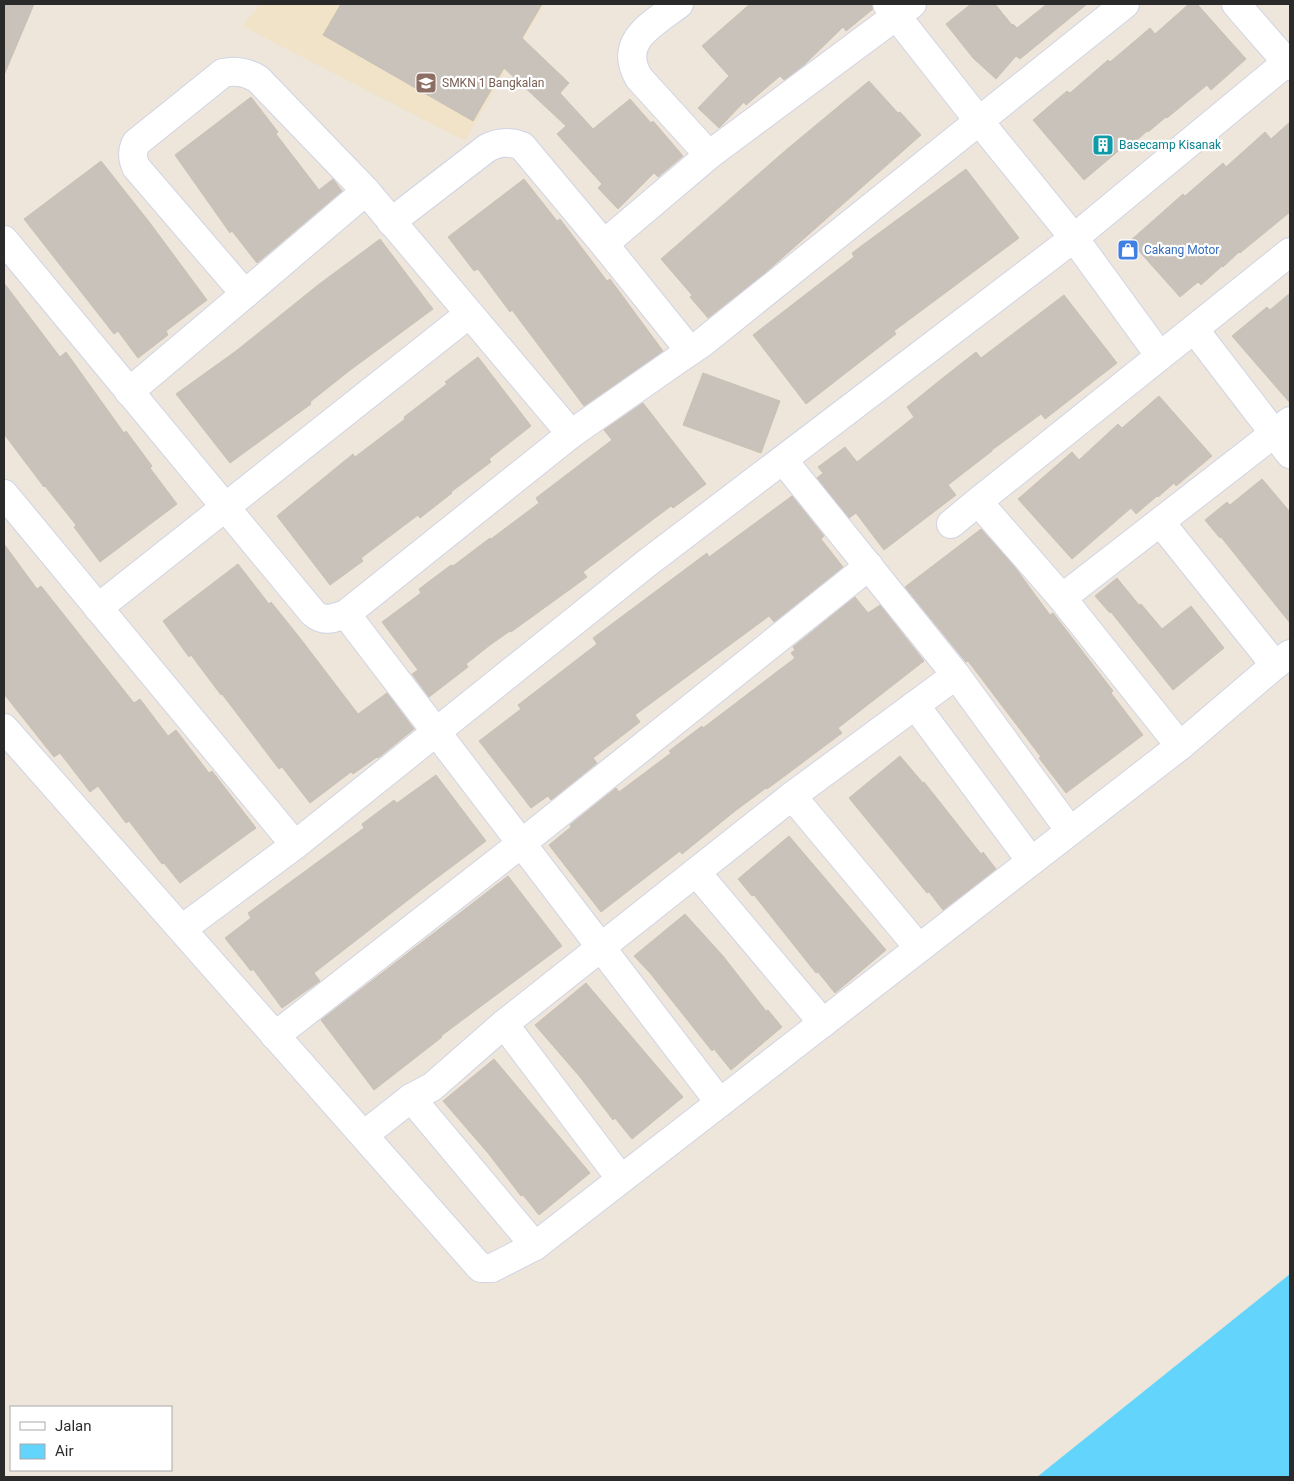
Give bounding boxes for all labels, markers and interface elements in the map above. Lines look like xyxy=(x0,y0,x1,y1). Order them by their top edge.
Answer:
school or university icon: SMKN 1 Bangkalan xyxy=(414,71,438,95)
place label: SMKN 1 Bangkalan xyxy=(442,76,544,90)
building icon: Basecamp Kisanak xyxy=(1091,133,1115,157)
place label: Basecamp Kisanak xyxy=(1119,138,1222,152)
shop icon: Cakang Motor xyxy=(1116,238,1140,262)
place label: Cakang Motor xyxy=(1144,243,1219,257)
legend xyxy=(10,1406,172,1471)
text: Jalan xyxy=(55,1417,92,1435)
text: Air xyxy=(55,1442,74,1460)

